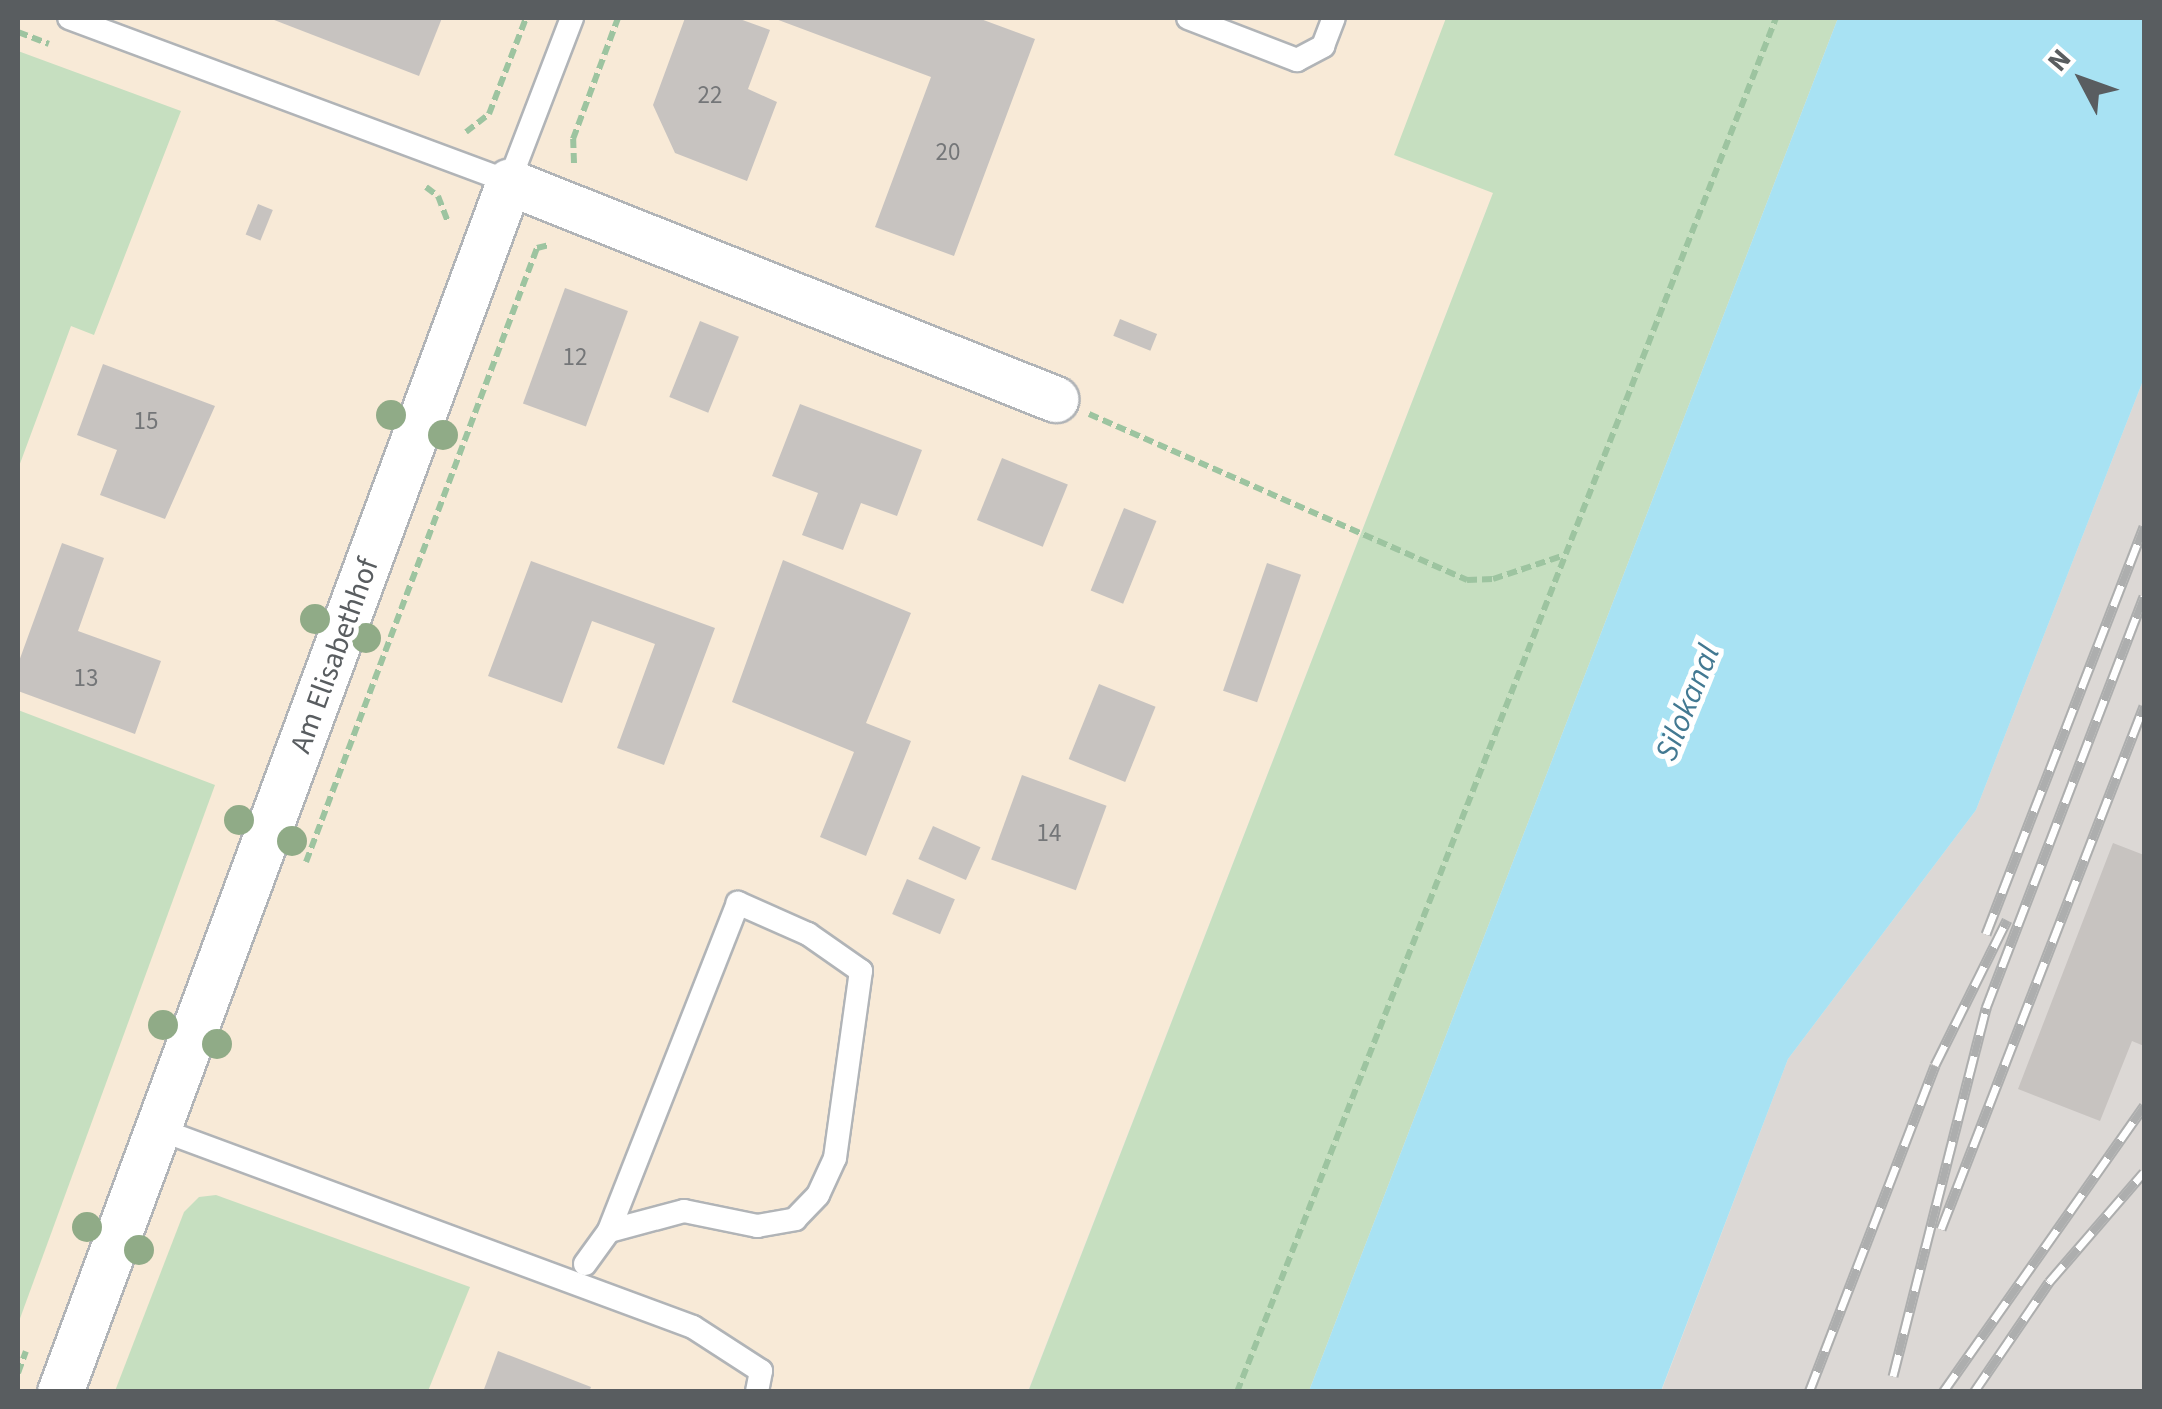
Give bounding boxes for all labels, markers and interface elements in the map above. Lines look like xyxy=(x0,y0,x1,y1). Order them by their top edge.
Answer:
north arrow xyxy=(2032,30,2132,130)
text: N xyxy=(2038,40,2081,80)
house number: 22 xyxy=(698,80,722,110)
house number: 20 xyxy=(936,137,960,167)
house number: 12 xyxy=(563,342,587,372)
house number: 15 xyxy=(134,406,158,436)
street label: Am Elisabethhof xyxy=(283,554,387,758)
water label: Silokanal xyxy=(1647,639,1729,767)
house number: 13 xyxy=(74,663,98,693)
house number: 14 xyxy=(1037,818,1061,848)

